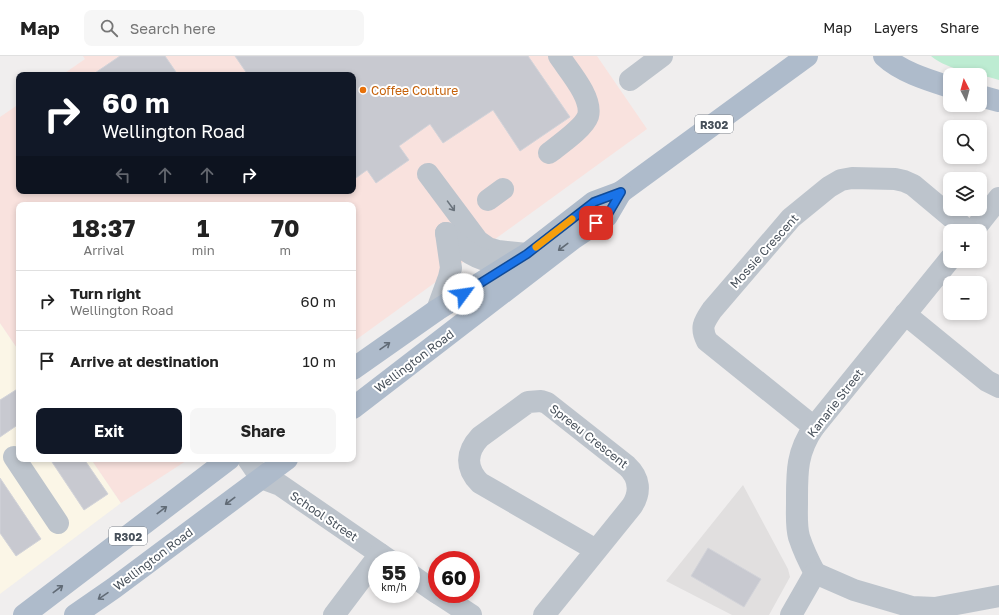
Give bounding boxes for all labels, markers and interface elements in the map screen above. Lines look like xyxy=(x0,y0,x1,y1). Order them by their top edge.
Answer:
search box xyxy=(84,10,364,46)
text: Map xyxy=(20,16,60,39)
icon: search xyxy=(98,17,120,39)
text: Search here xyxy=(130,19,216,37)
text: Map xyxy=(823,19,852,36)
text: Layers xyxy=(874,19,918,36)
text: Share xyxy=(940,19,979,36)
north arrow xyxy=(943,68,987,112)
map controls xyxy=(943,68,987,320)
place label: Coffee Couture xyxy=(371,83,458,98)
marker: Coffee Couture xyxy=(358,85,368,95)
text: 60 m xyxy=(102,86,169,119)
icon: right xyxy=(36,88,88,140)
road number: R302 xyxy=(695,115,733,133)
text: Wellington Road xyxy=(102,120,245,142)
button: search xyxy=(943,120,987,164)
icon: left xyxy=(112,164,134,186)
icon: ahead xyxy=(154,164,176,186)
icon: ahead xyxy=(196,164,218,186)
icon: right xyxy=(238,164,260,186)
button: layers xyxy=(943,172,987,216)
one-way arrow xyxy=(447,200,455,211)
pin xyxy=(579,206,613,240)
street label: Mossie Crescent xyxy=(727,211,801,291)
icon: arrive xyxy=(585,212,607,234)
text: 18:37 xyxy=(72,213,135,242)
text: 1 xyxy=(197,213,209,242)
text: 70 xyxy=(271,213,300,242)
button: + xyxy=(943,224,987,268)
text: Arrival xyxy=(83,242,124,258)
text: min xyxy=(192,242,215,258)
text: m xyxy=(280,242,291,258)
one-way arrow xyxy=(558,243,569,251)
position arrow xyxy=(442,273,484,315)
button: − xyxy=(943,276,987,320)
text: Turn right xyxy=(70,284,141,302)
icon: right xyxy=(36,290,58,312)
text: 60 m xyxy=(301,292,336,310)
text: Wellington Road xyxy=(70,302,173,318)
street label: Wellington Road xyxy=(371,326,457,396)
one-way arrow xyxy=(379,342,390,350)
icon: arrive xyxy=(36,350,58,372)
text: Arrive at destination xyxy=(70,352,219,370)
text: 10 m xyxy=(302,352,336,370)
street label: Kanarie Street xyxy=(804,366,866,440)
street label: Spreeu Crescent xyxy=(547,401,631,471)
button: Exit xyxy=(36,408,182,454)
button: Share xyxy=(190,408,336,454)
street label: School Street xyxy=(287,488,361,544)
one-way arrow xyxy=(225,497,236,505)
one-way arrow xyxy=(156,506,167,515)
street label: Wellington Road xyxy=(110,524,196,594)
road number: R302 xyxy=(109,527,147,545)
speed limit sign: 60 xyxy=(428,551,480,603)
text: 55 xyxy=(382,560,406,584)
text: km/h xyxy=(381,581,407,593)
one-way arrow xyxy=(53,585,64,593)
one-way arrow xyxy=(97,592,109,600)

